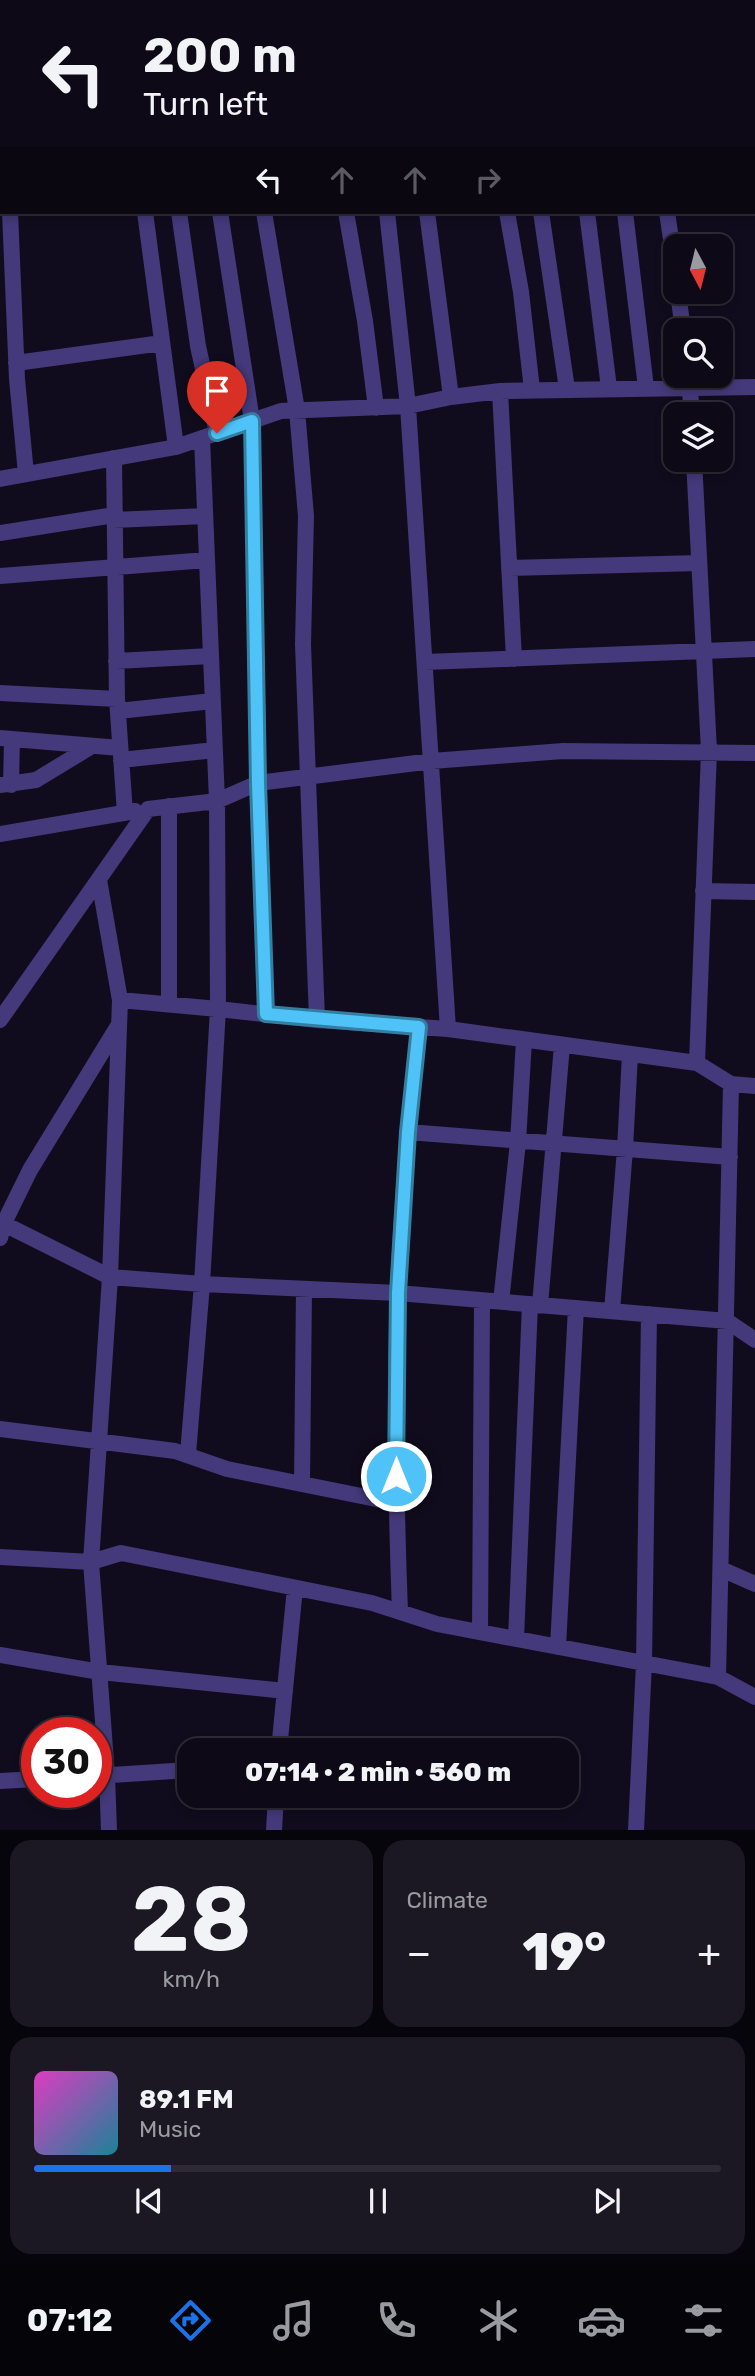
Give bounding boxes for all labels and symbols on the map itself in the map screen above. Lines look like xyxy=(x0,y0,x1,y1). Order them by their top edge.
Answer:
north arrow xyxy=(663,234,733,304)
pin xyxy=(187,361,247,433)
position arrow xyxy=(359,1439,433,1513)
speed limit sign: 30 xyxy=(21,1717,112,1808)

